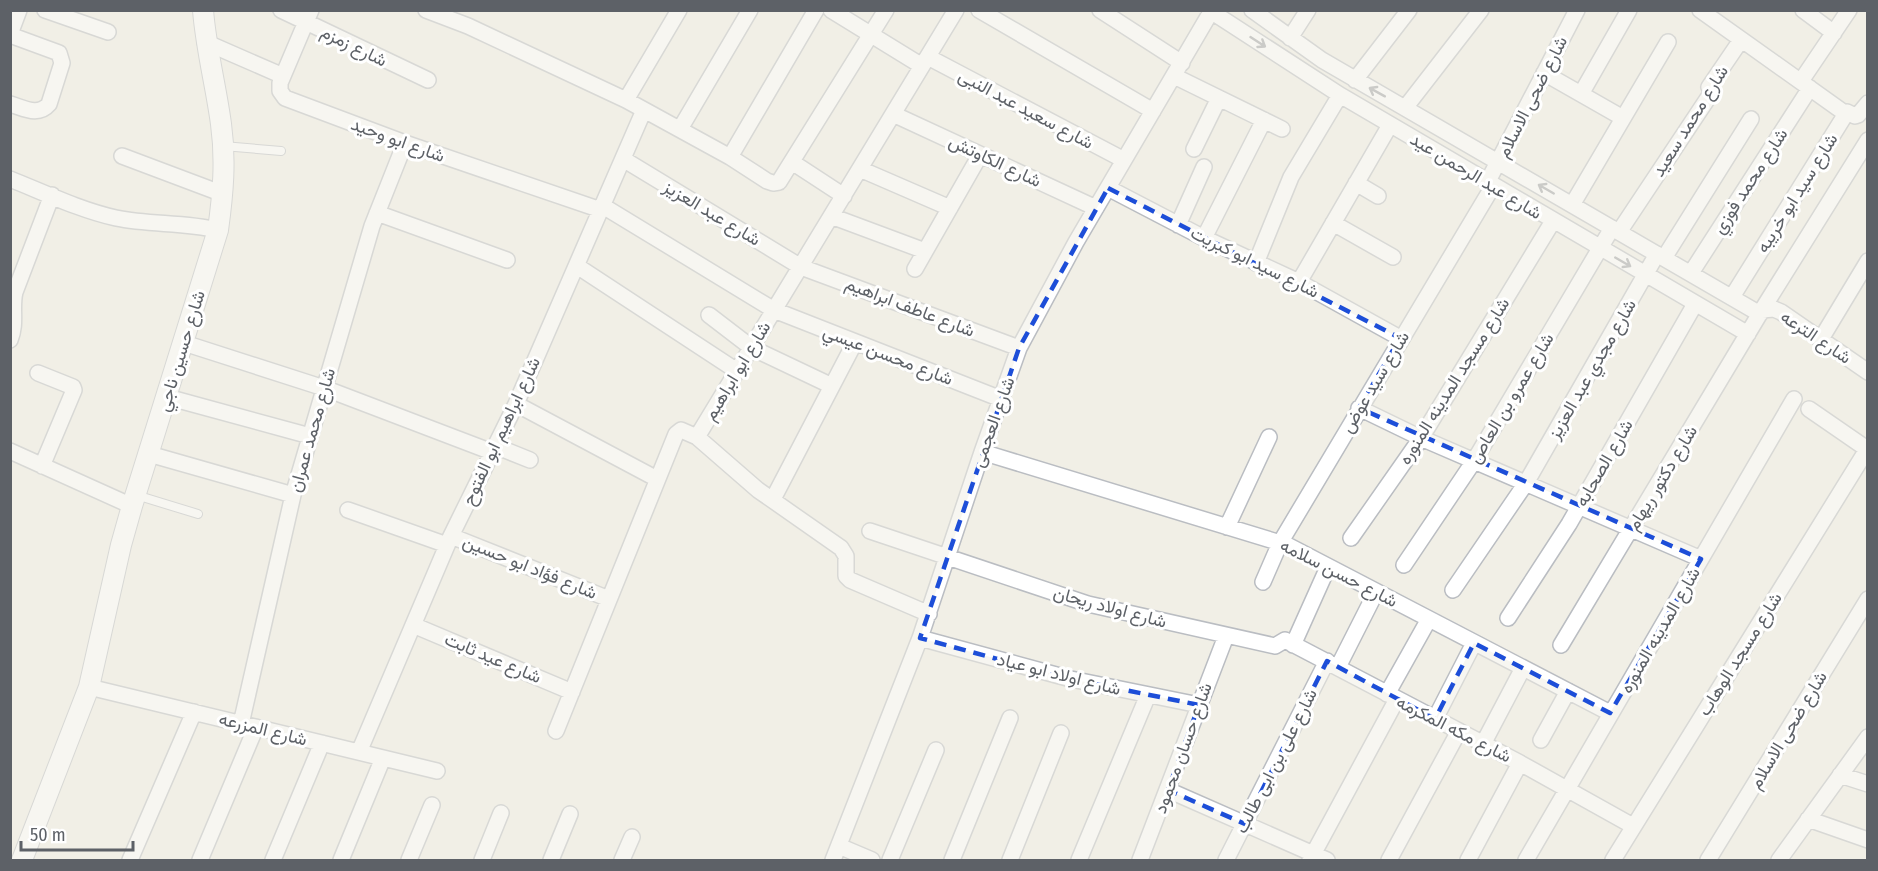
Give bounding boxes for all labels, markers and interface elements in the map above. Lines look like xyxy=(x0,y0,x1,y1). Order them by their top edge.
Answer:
street label: شارع زمزم xyxy=(317,21,391,72)
street label: شارع ضحى الاسلام xyxy=(1492,32,1573,162)
one-way arrow xyxy=(1249,37,1266,49)
street label: شارع محمد سعيد xyxy=(1647,61,1734,181)
street label: شارع سعيد عبد النبى xyxy=(954,64,1097,155)
one-way arrow xyxy=(1369,86,1386,98)
street label: شارع ابو وحيد xyxy=(348,113,448,168)
street label: شارع محمد فوزي xyxy=(1708,124,1796,240)
street label: شارع عبد الرحمن عيد xyxy=(1406,128,1546,225)
street label: شارع سيد ابو خريبه xyxy=(1751,129,1843,257)
street label: شارع الكاوتش xyxy=(945,130,1045,193)
street label: شارع عبد العزيز xyxy=(658,175,765,252)
one-way arrow xyxy=(1538,183,1555,195)
street label: شارع سيد ابو كبريت xyxy=(1187,221,1323,304)
one-way arrow xyxy=(1614,256,1631,268)
street label: شارع عاطف ابراهيم xyxy=(842,272,978,343)
street label: شارع حسين ناجي xyxy=(152,288,214,415)
street label: شارع مسجد المدينه المنوره xyxy=(1394,293,1515,469)
street label: شارع مجدي عبد العزيز xyxy=(1542,295,1644,446)
street label: شارع الترعه xyxy=(1776,305,1856,369)
street label: شارع ابو ابراهيم xyxy=(699,317,776,425)
street label: شارع محسن عيسي xyxy=(818,320,956,394)
street label: شارع سيد عوض xyxy=(1336,327,1415,437)
street label: شارع عمرو بن العاص xyxy=(1463,329,1560,468)
street label: شارع ابراهيم ابو الفتوح xyxy=(457,353,546,509)
street label: شارع محمد عمران xyxy=(284,365,341,495)
street label: شارع العجمى xyxy=(966,374,1020,471)
street label: شارع الصحابه xyxy=(1570,416,1639,511)
street label: شارع دكتور ريهام xyxy=(1622,421,1703,535)
street label: شارع فؤاد ابو حسين xyxy=(459,530,600,605)
street label: شارع حسن سلامه xyxy=(1276,534,1401,613)
street label: شارع المدينه المنوره xyxy=(1615,563,1706,697)
street label: شارع اولاد ريحان xyxy=(1051,581,1169,634)
street label: شارع مسجد الوهاب xyxy=(1693,588,1788,720)
street label: شارع عيد ثابت xyxy=(441,628,545,689)
street label: شارع اولاد ابو عياد xyxy=(995,648,1123,701)
street label: شارع ضحى الاسلام xyxy=(1744,667,1833,794)
street label: شارع حسان محمود xyxy=(1149,680,1218,817)
street label: شارع على بن ابى طالب xyxy=(1230,685,1323,837)
street label: شارع مكه المكرمه xyxy=(1392,691,1515,768)
street label: شارع المزرعه xyxy=(216,707,309,752)
scale bar xyxy=(21,814,134,852)
text: 50 m xyxy=(30,824,66,846)

